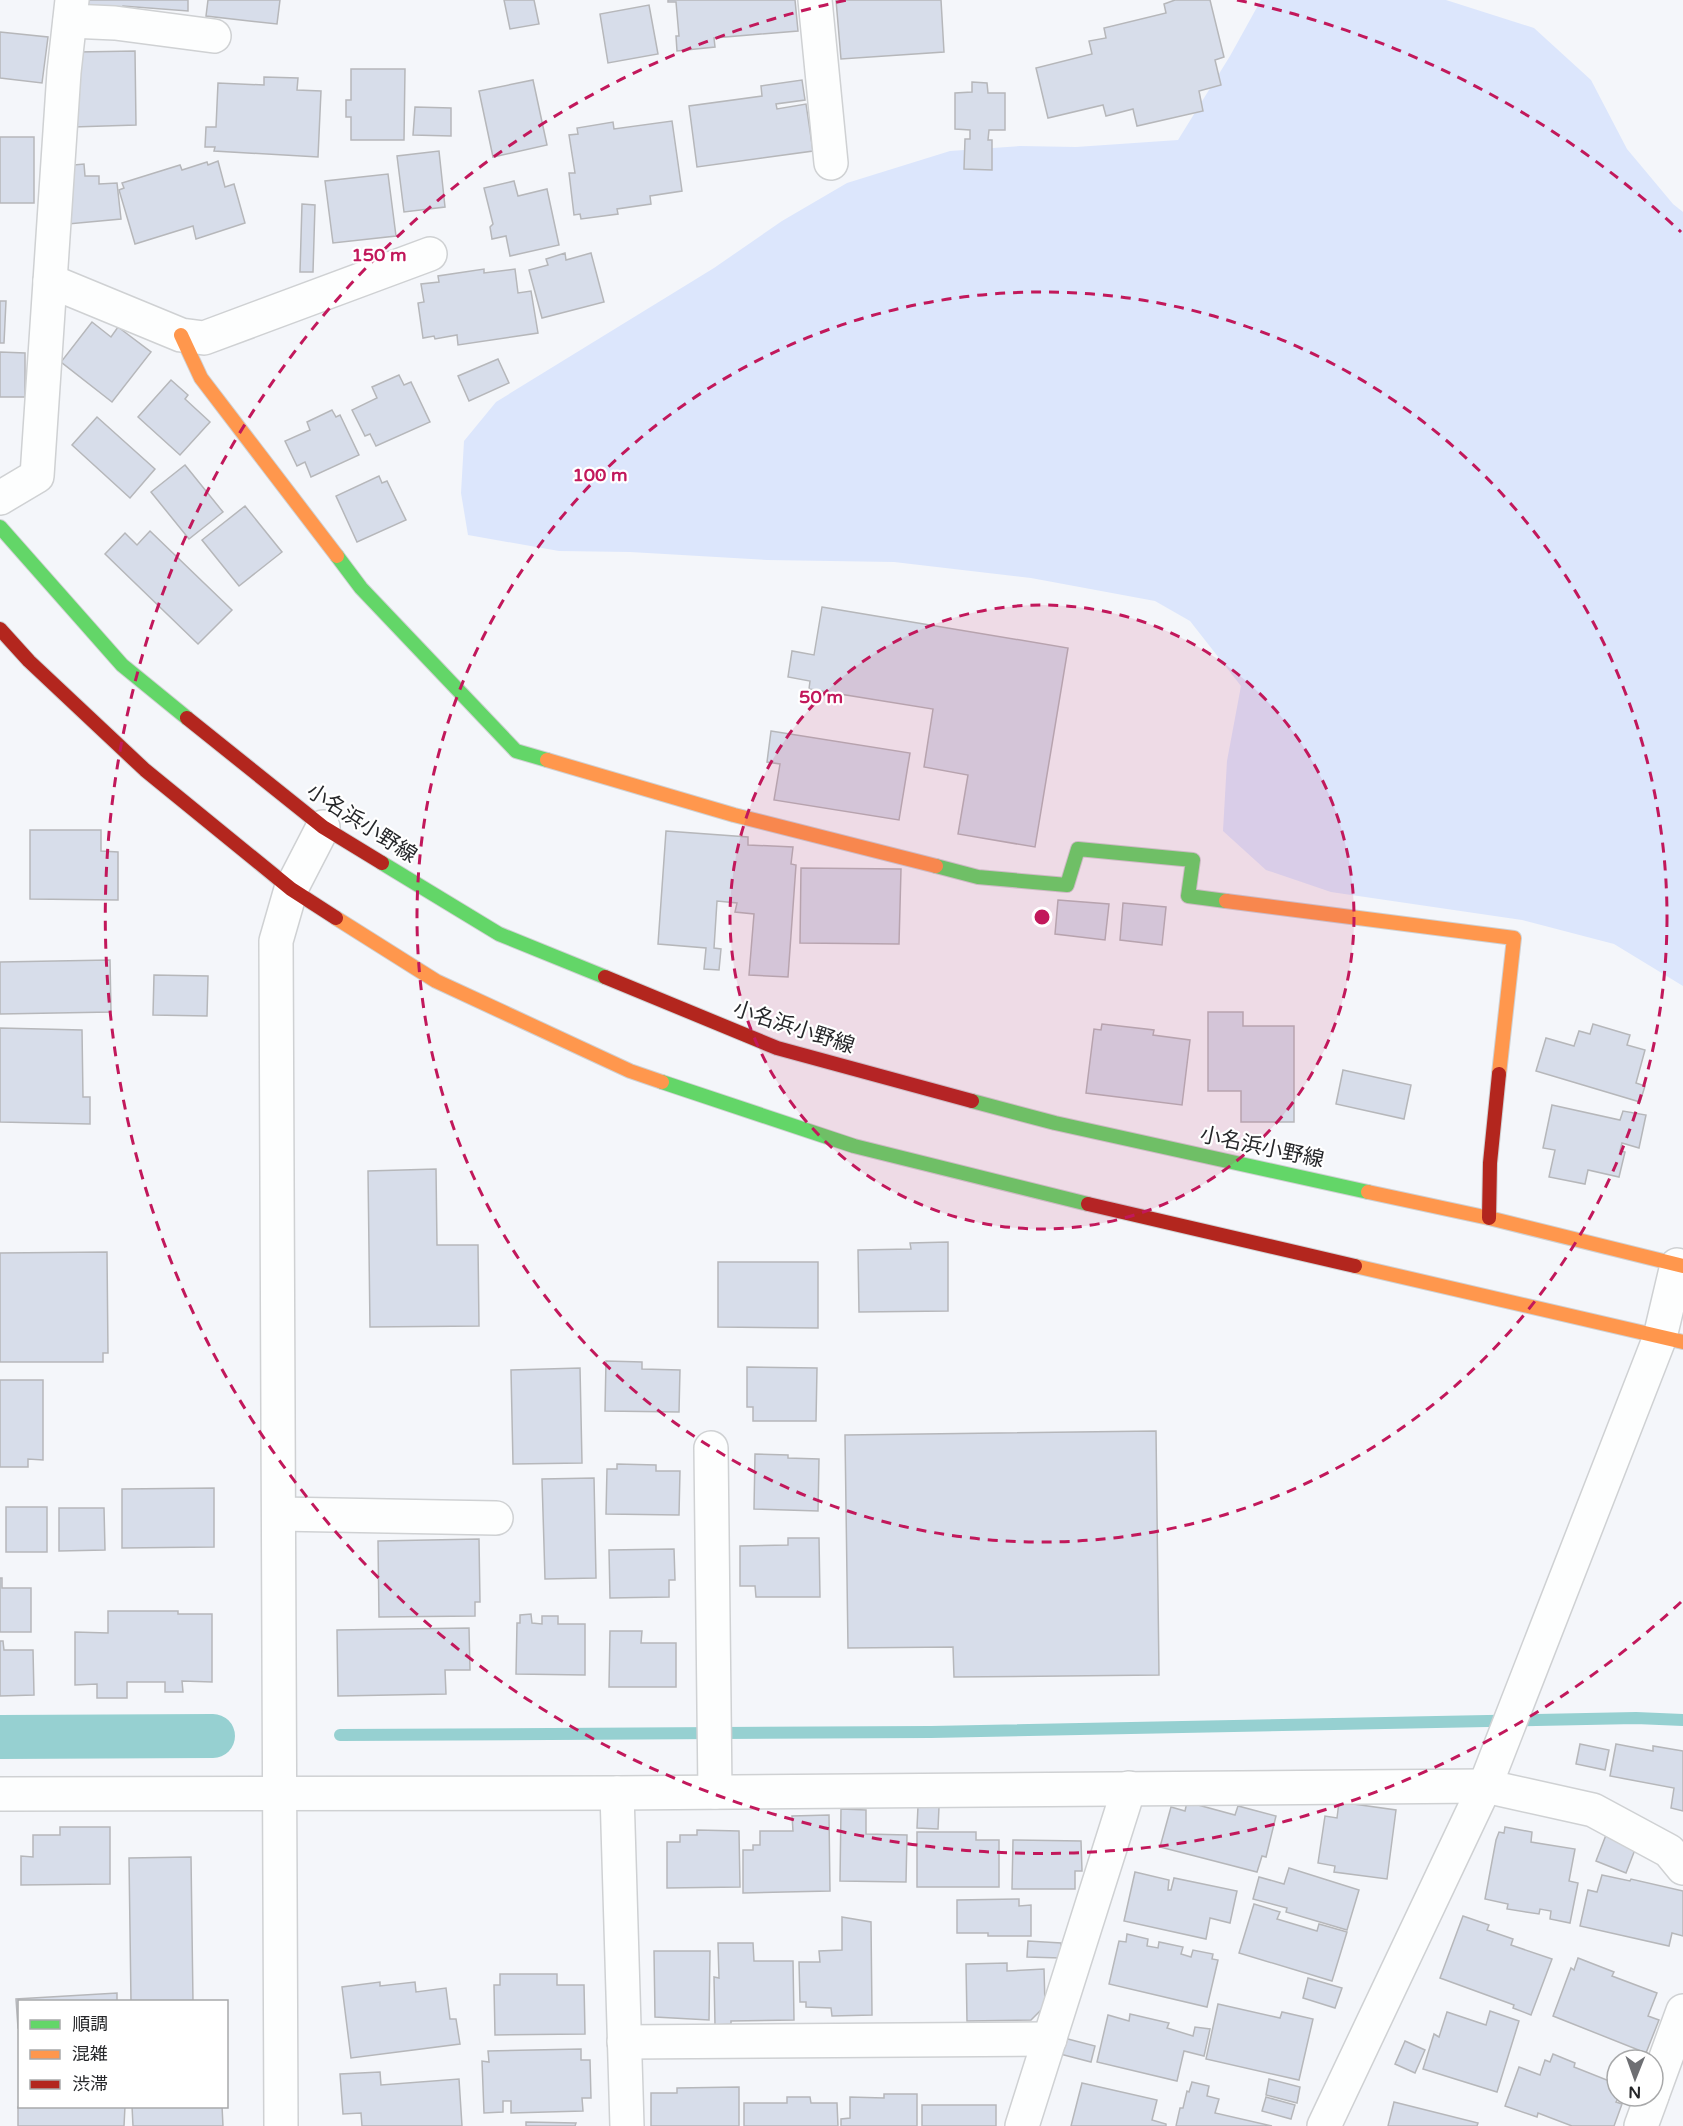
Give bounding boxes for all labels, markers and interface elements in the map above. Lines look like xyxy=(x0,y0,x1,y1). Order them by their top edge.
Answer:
text: 150 m xyxy=(351,244,407,266)
text: 100 m xyxy=(572,464,628,486)
text: 50 m xyxy=(799,686,843,708)
street label: 小名浜小野線 xyxy=(302,779,421,868)
centre of rings xyxy=(1032,907,1052,927)
street label: 小名浜小野線 xyxy=(730,996,858,1059)
street label: 小名浜小野線 xyxy=(1198,1122,1326,1173)
legend xyxy=(18,2000,228,2108)
text: 順調 xyxy=(72,2013,108,2035)
text: 混雑 xyxy=(72,2043,108,2065)
north arrow xyxy=(1605,2048,1665,2108)
text: 渋滞 xyxy=(72,2073,108,2095)
text: N xyxy=(1628,2082,1641,2102)

